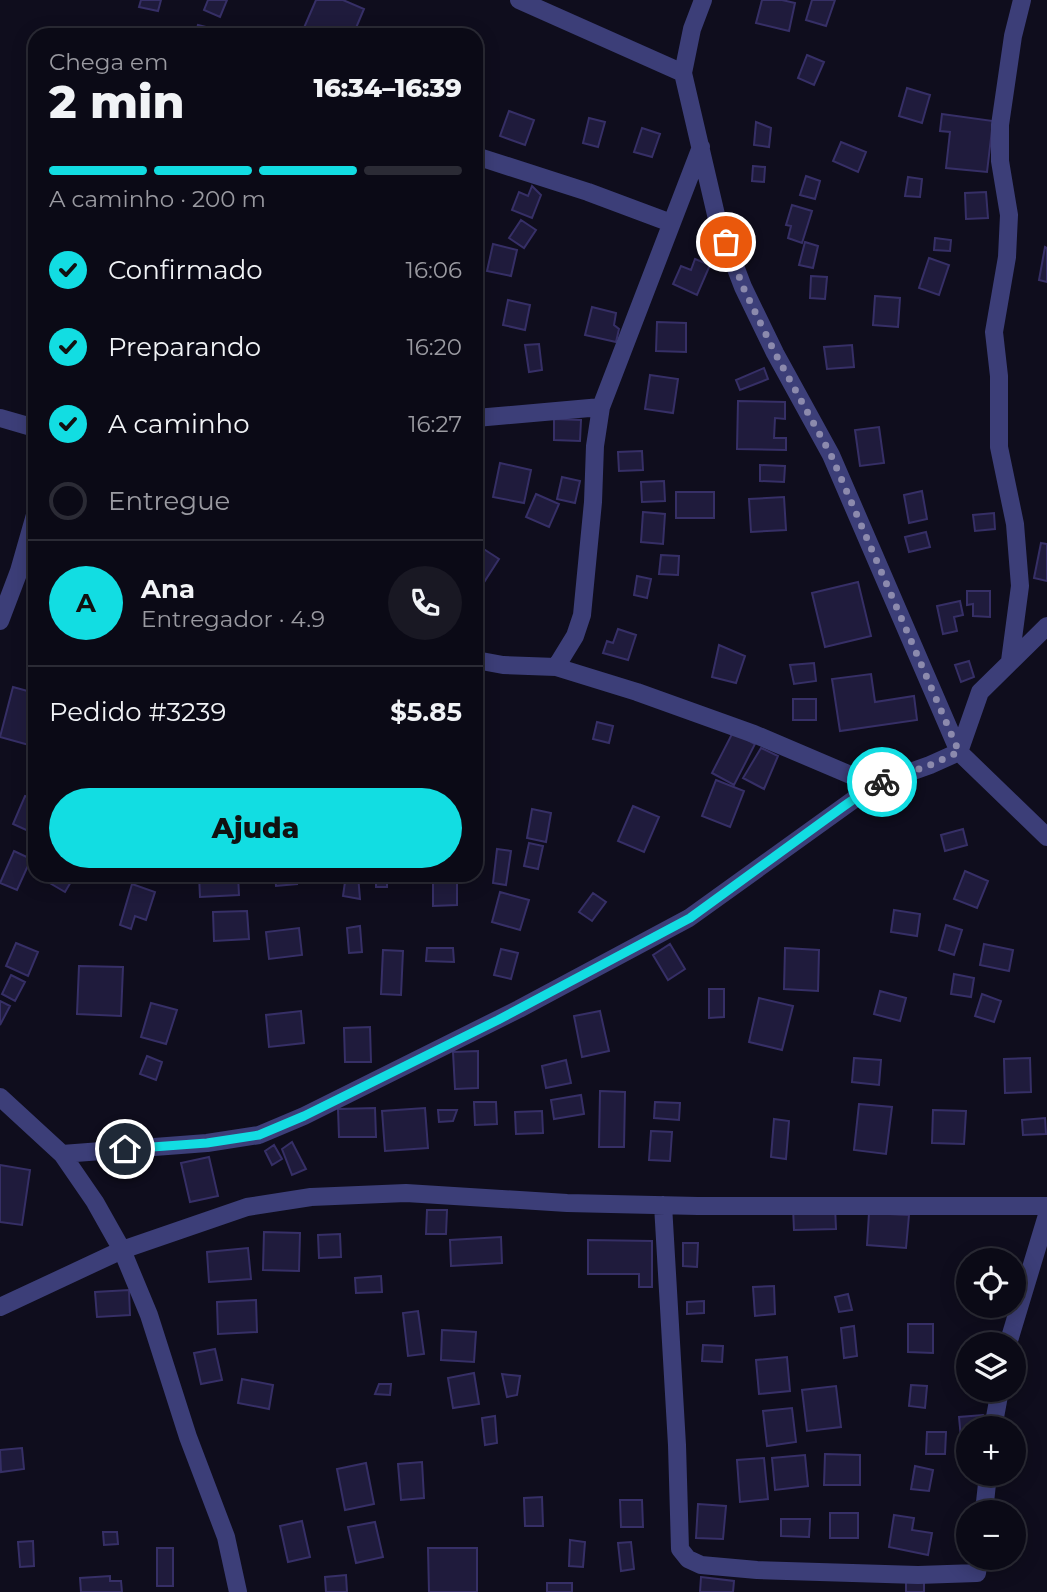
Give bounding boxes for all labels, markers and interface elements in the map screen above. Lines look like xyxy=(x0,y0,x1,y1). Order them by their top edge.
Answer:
text: Chega em xyxy=(49,48,168,76)
text: 16:34–16:39 xyxy=(313,72,462,104)
text: 2 min xyxy=(49,73,184,130)
text: A caminho · 200 m xyxy=(49,185,266,213)
pin xyxy=(696,212,756,272)
icon: bag xyxy=(707,223,745,261)
icon: check xyxy=(49,251,87,289)
text: Confirmado xyxy=(108,254,263,286)
text: 16:06 xyxy=(406,256,462,284)
icon: check xyxy=(49,328,87,366)
text: Preparando xyxy=(108,331,261,363)
text: 16:20 xyxy=(407,333,462,361)
icon: check xyxy=(49,405,87,443)
text: A caminho xyxy=(108,408,249,440)
text: 16:27 xyxy=(408,410,462,438)
text: Entregue xyxy=(108,485,230,517)
button: phone xyxy=(388,566,462,640)
text: Ana xyxy=(141,573,195,605)
text: A xyxy=(76,587,96,619)
text: Entregador · 4.9 xyxy=(141,605,325,633)
text: Pedido #3239 xyxy=(49,696,226,728)
text: $5.85 xyxy=(390,696,462,728)
courier xyxy=(847,747,917,817)
icon: bike xyxy=(863,763,901,801)
button: Ajuda xyxy=(49,788,462,868)
pin xyxy=(95,1119,155,1179)
icon: home xyxy=(106,1130,144,1168)
map controls xyxy=(956,1248,1026,1570)
button: locate xyxy=(956,1248,1026,1318)
button: layers xyxy=(956,1332,1026,1402)
button: + xyxy=(956,1416,1026,1486)
button: − xyxy=(956,1500,1026,1570)

